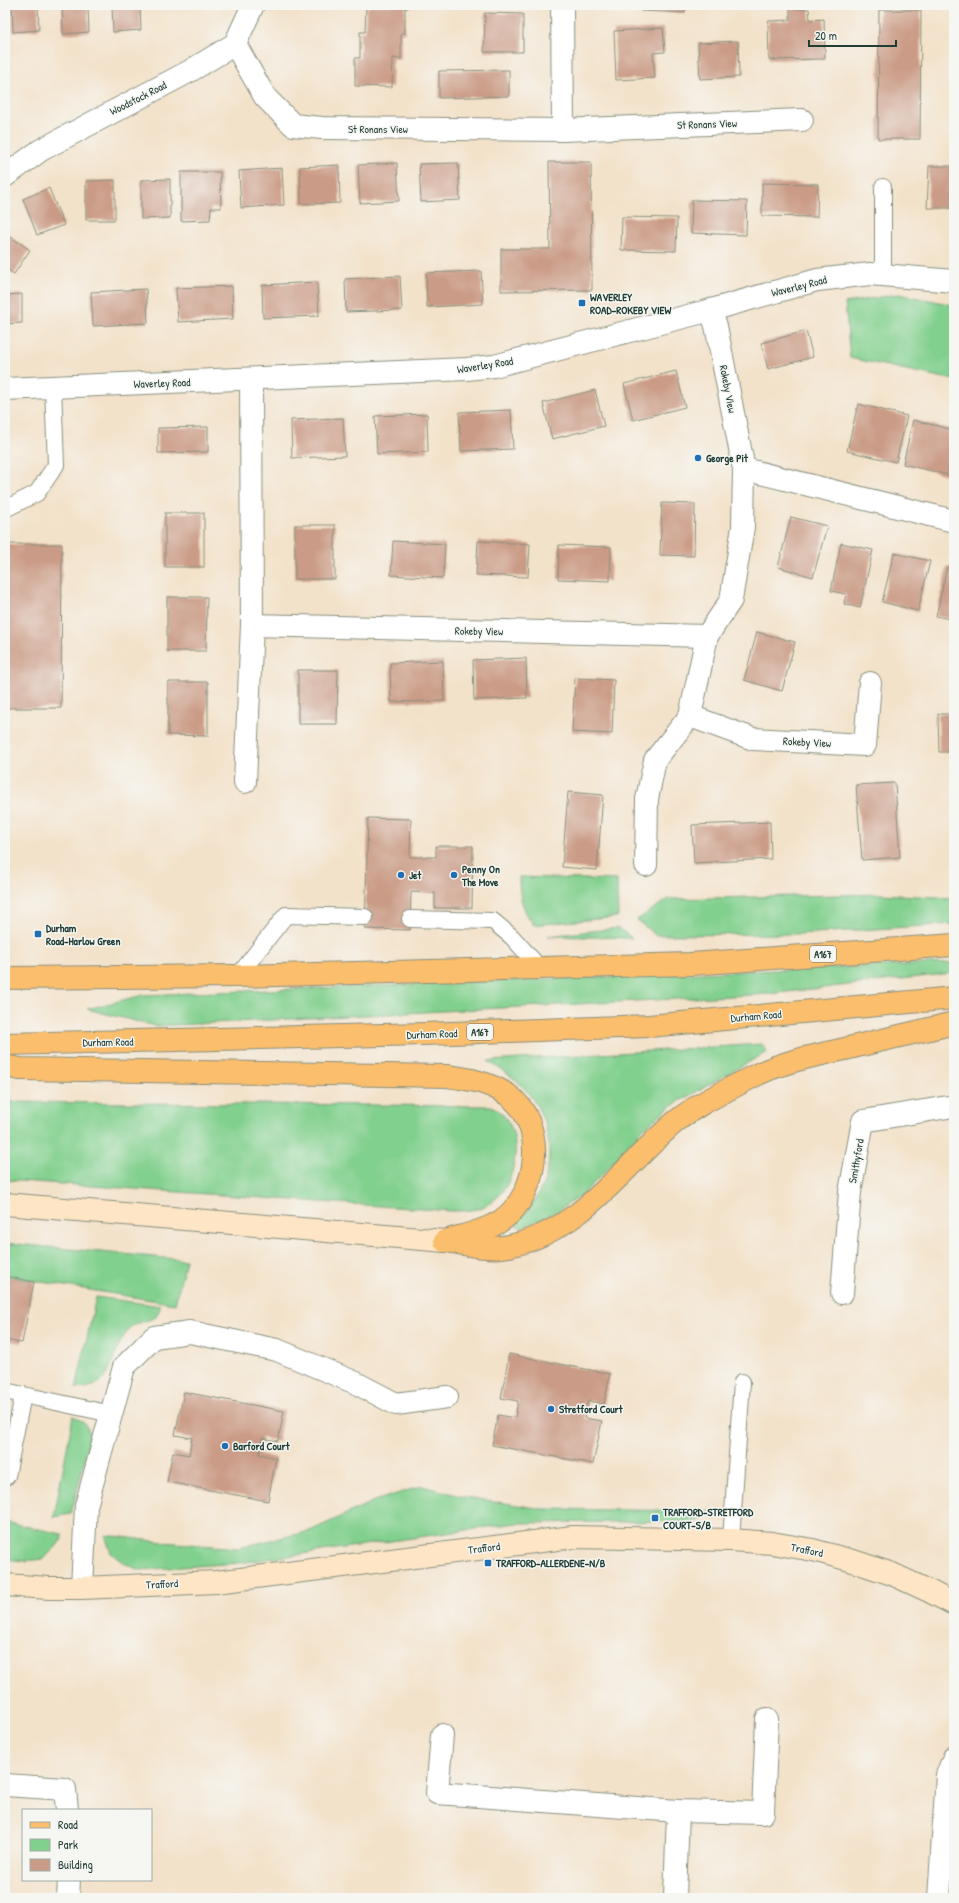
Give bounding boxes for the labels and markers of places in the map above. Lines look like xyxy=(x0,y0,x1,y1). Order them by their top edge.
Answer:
place label: WAVERLEY ROAD-ROKEBY VIEW xyxy=(590,290,671,317)
marker: WAVERLEY ROAD-ROKEBY VIEW xyxy=(577,298,587,308)
place label: George Pit xyxy=(706,451,749,466)
marker: George Pit xyxy=(693,453,703,463)
place label: Penny On The Move xyxy=(461,862,500,889)
place label: Jet xyxy=(409,868,422,882)
marker: Jet xyxy=(396,870,406,880)
marker: Penny On The Move xyxy=(449,870,459,880)
place label: Durham Road-Harlow Green xyxy=(46,921,120,948)
marker: Durham Road-Harlow Green xyxy=(33,929,43,939)
place label: Stretford Court xyxy=(559,1402,624,1416)
marker: Stretford Court xyxy=(546,1404,556,1414)
place label: Barford Court xyxy=(233,1439,291,1453)
marker: Barford Court xyxy=(220,1441,230,1451)
place label: TRAFFORD-STRETFORD COURT-S/B xyxy=(662,1505,754,1532)
marker: TRAFFORD-STRETFORD COURT-S/B xyxy=(650,1513,660,1523)
place label: TRAFFORD-ALLERDENE-N/B xyxy=(495,1556,606,1570)
marker: TRAFFORD-ALLERDENE-N/B xyxy=(483,1558,493,1568)

